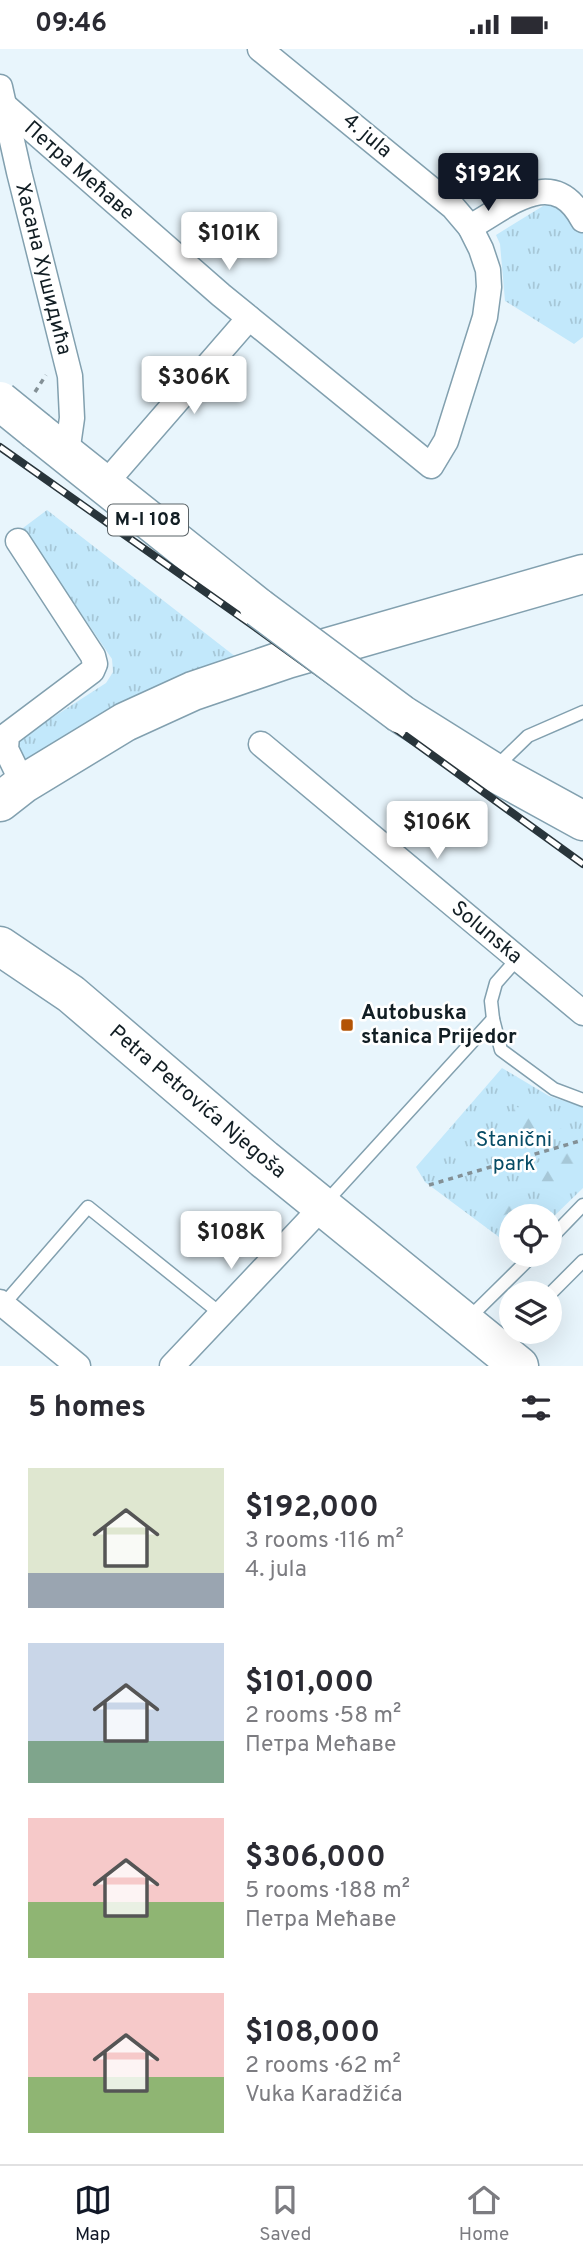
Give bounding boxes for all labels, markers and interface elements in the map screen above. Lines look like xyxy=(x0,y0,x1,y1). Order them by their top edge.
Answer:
text: 09:46 xyxy=(35,8,107,41)
street label: 4. jula xyxy=(337,108,397,164)
street label: Петра Мећаве xyxy=(18,115,140,227)
pin: $192K xyxy=(439,153,537,213)
text: $192K xyxy=(454,161,522,190)
street label: Хасана Хушидића xyxy=(9,180,78,358)
pin: $101K xyxy=(180,213,278,272)
text: $101K xyxy=(197,220,261,249)
pin: $306K xyxy=(145,357,243,416)
text: $306K xyxy=(158,364,230,393)
road number: M-I 108 xyxy=(108,505,188,535)
pin: $106K xyxy=(388,801,486,861)
text: $106K xyxy=(403,809,471,838)
street label: Solunska xyxy=(445,895,528,970)
place label: Autobuska stanica Prijedor xyxy=(361,1000,517,1051)
marker: Autobuska stanica Prijedor xyxy=(339,1017,355,1033)
street label: Petra Petrovića Njegoša xyxy=(103,1019,292,1185)
park label: Stanični park xyxy=(476,1127,552,1178)
map controls xyxy=(499,1204,562,1344)
button: locate xyxy=(499,1204,562,1267)
pin: $108K xyxy=(182,1211,280,1271)
text: $108K xyxy=(197,1219,265,1248)
button: layers xyxy=(499,1281,562,1344)
icon: filters xyxy=(517,1389,555,1427)
text: 5 homes xyxy=(28,1390,146,1427)
text: $192,000 xyxy=(245,1490,379,1527)
icon: home xyxy=(84,1496,168,1580)
text: 3 rooms · 116 m² xyxy=(245,1527,404,1556)
text: 4. jula xyxy=(245,1556,307,1585)
text: $101,000 xyxy=(245,1665,374,1702)
icon: home xyxy=(84,1671,168,1755)
text: 2 rooms · 58 m² xyxy=(245,1702,401,1731)
text: Петра Мећаве xyxy=(245,1731,396,1760)
text: $306,000 xyxy=(245,1840,386,1877)
icon: home xyxy=(84,1846,168,1930)
text: 5 rooms · 188 m² xyxy=(245,1877,410,1906)
text: Петра Мећаве xyxy=(245,1906,396,1935)
text: $108,000 xyxy=(245,2015,380,2052)
icon: home xyxy=(84,2021,168,2105)
text: 2 rooms · 62 m² xyxy=(245,2052,401,2081)
text: Vuka Karadžića xyxy=(245,2081,403,2110)
tab: Map xyxy=(74,2181,112,2247)
tab: Saved xyxy=(259,2181,311,2247)
tab: Home xyxy=(459,2181,509,2247)

